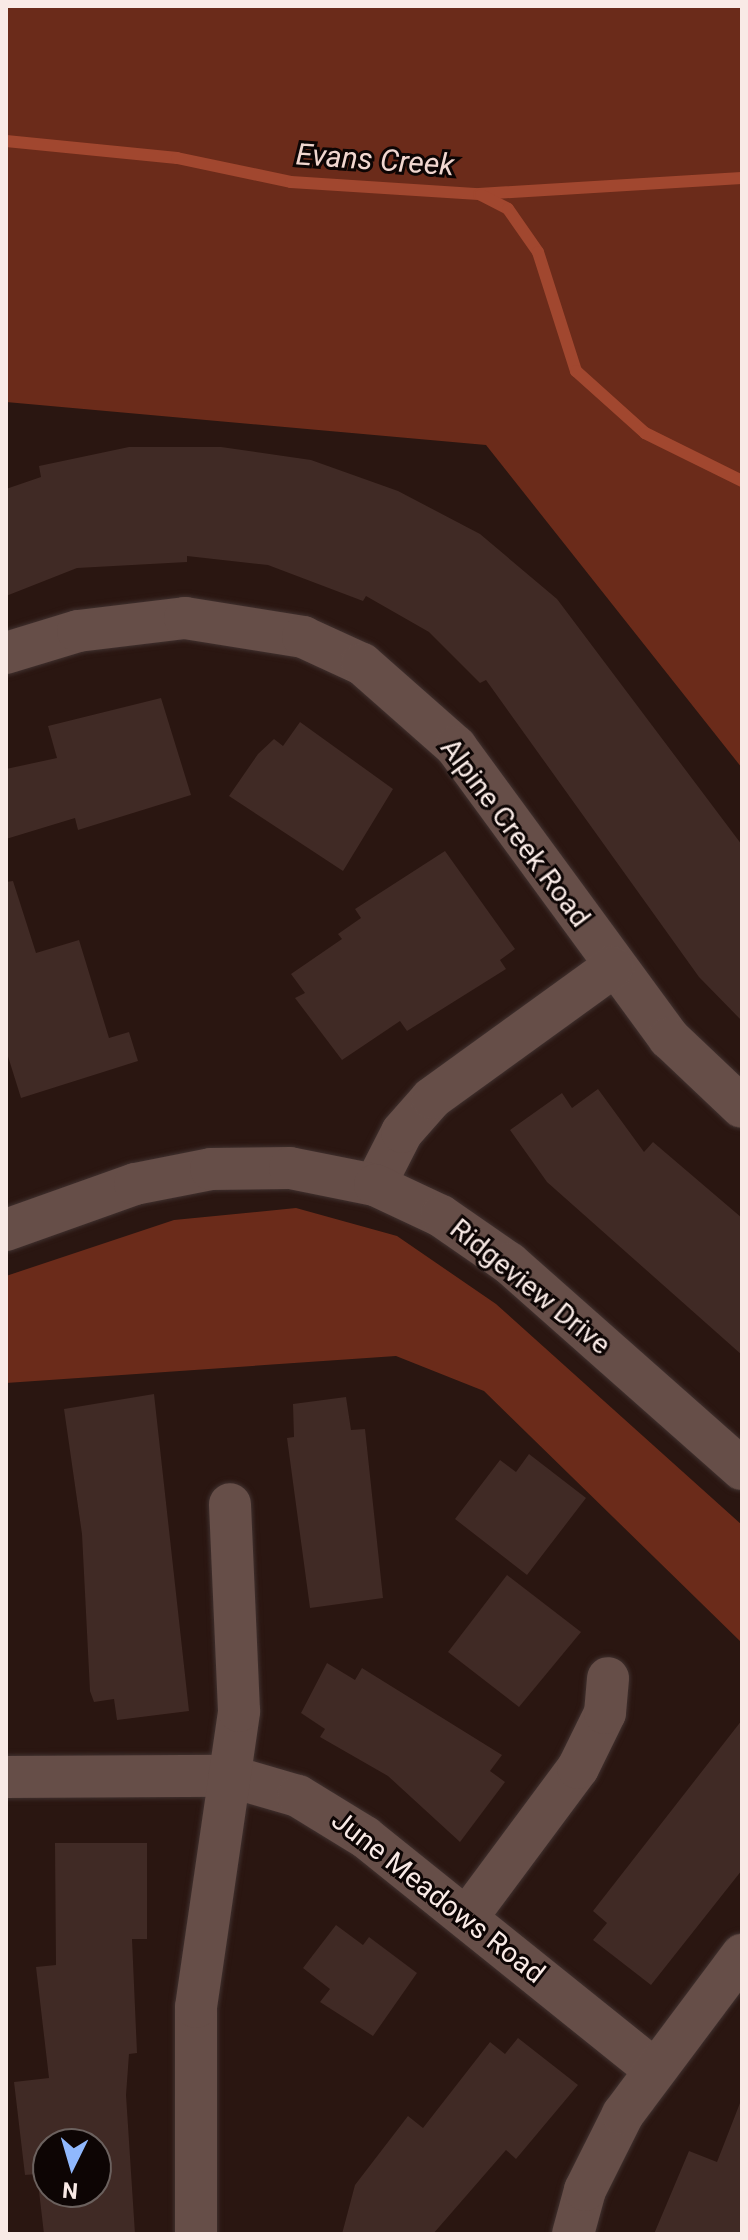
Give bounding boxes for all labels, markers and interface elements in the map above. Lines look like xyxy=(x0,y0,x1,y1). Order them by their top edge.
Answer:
water label: Evans Creek xyxy=(295,137,455,183)
street label: Alpine Creek Road xyxy=(433,732,597,934)
street label: Ridgeview Drive xyxy=(443,1212,617,1362)
street label: June Meadows Road xyxy=(325,1803,551,1991)
north arrow xyxy=(32,2128,112,2208)
text: N xyxy=(61,2177,79,2204)

